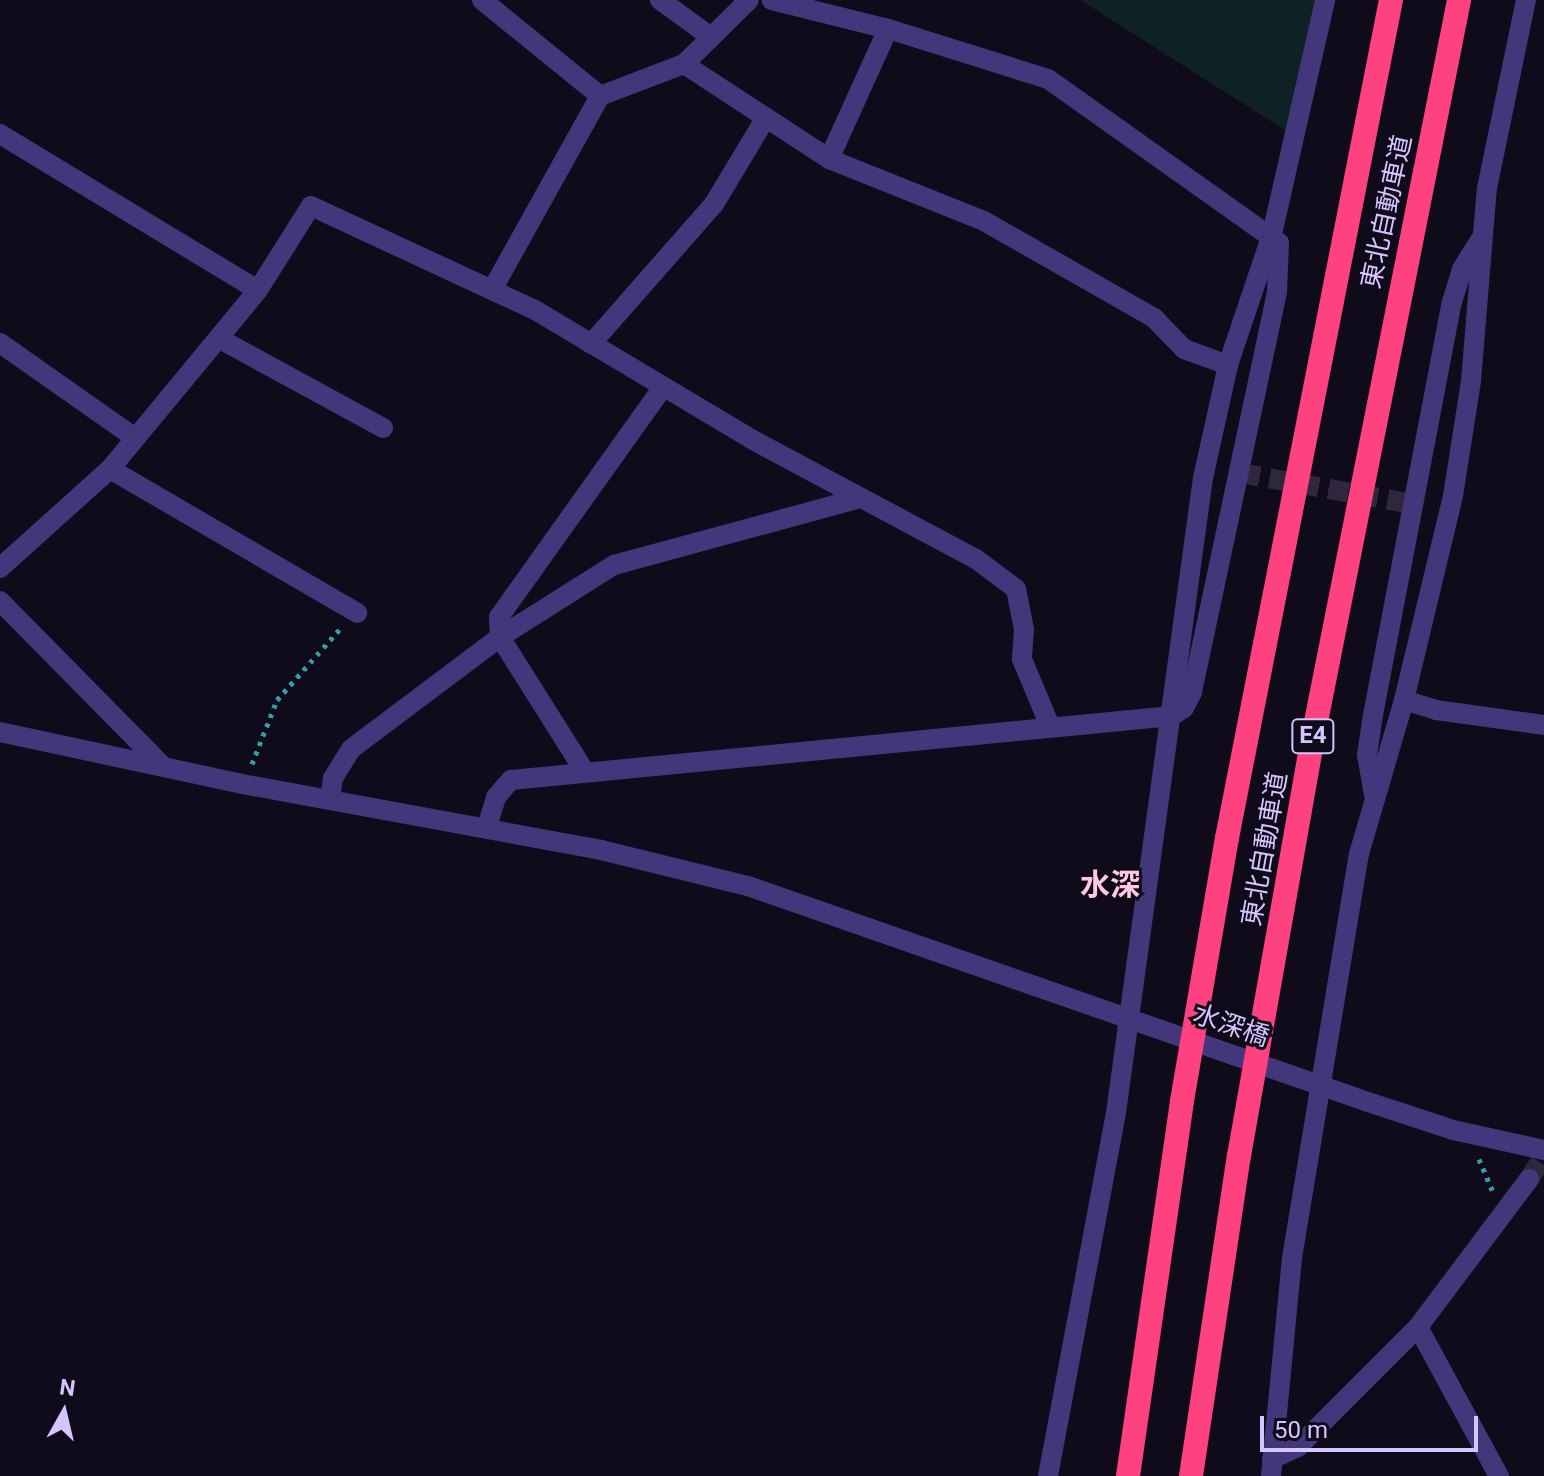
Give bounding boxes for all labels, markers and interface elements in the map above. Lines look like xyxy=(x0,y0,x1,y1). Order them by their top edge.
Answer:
street label: 東北自動車道 xyxy=(1356,132,1418,292)
road number: E4 xyxy=(1291,716,1335,756)
street label: 東北自動車道 xyxy=(1236,769,1294,929)
district label: 水深 xyxy=(1080,867,1140,903)
street label: 水深橋 xyxy=(1189,999,1273,1053)
north arrow xyxy=(24,1372,104,1452)
text: N xyxy=(58,1374,77,1401)
scale bar xyxy=(1264,1400,1482,1450)
text: 50 m xyxy=(1274,1416,1328,1444)

